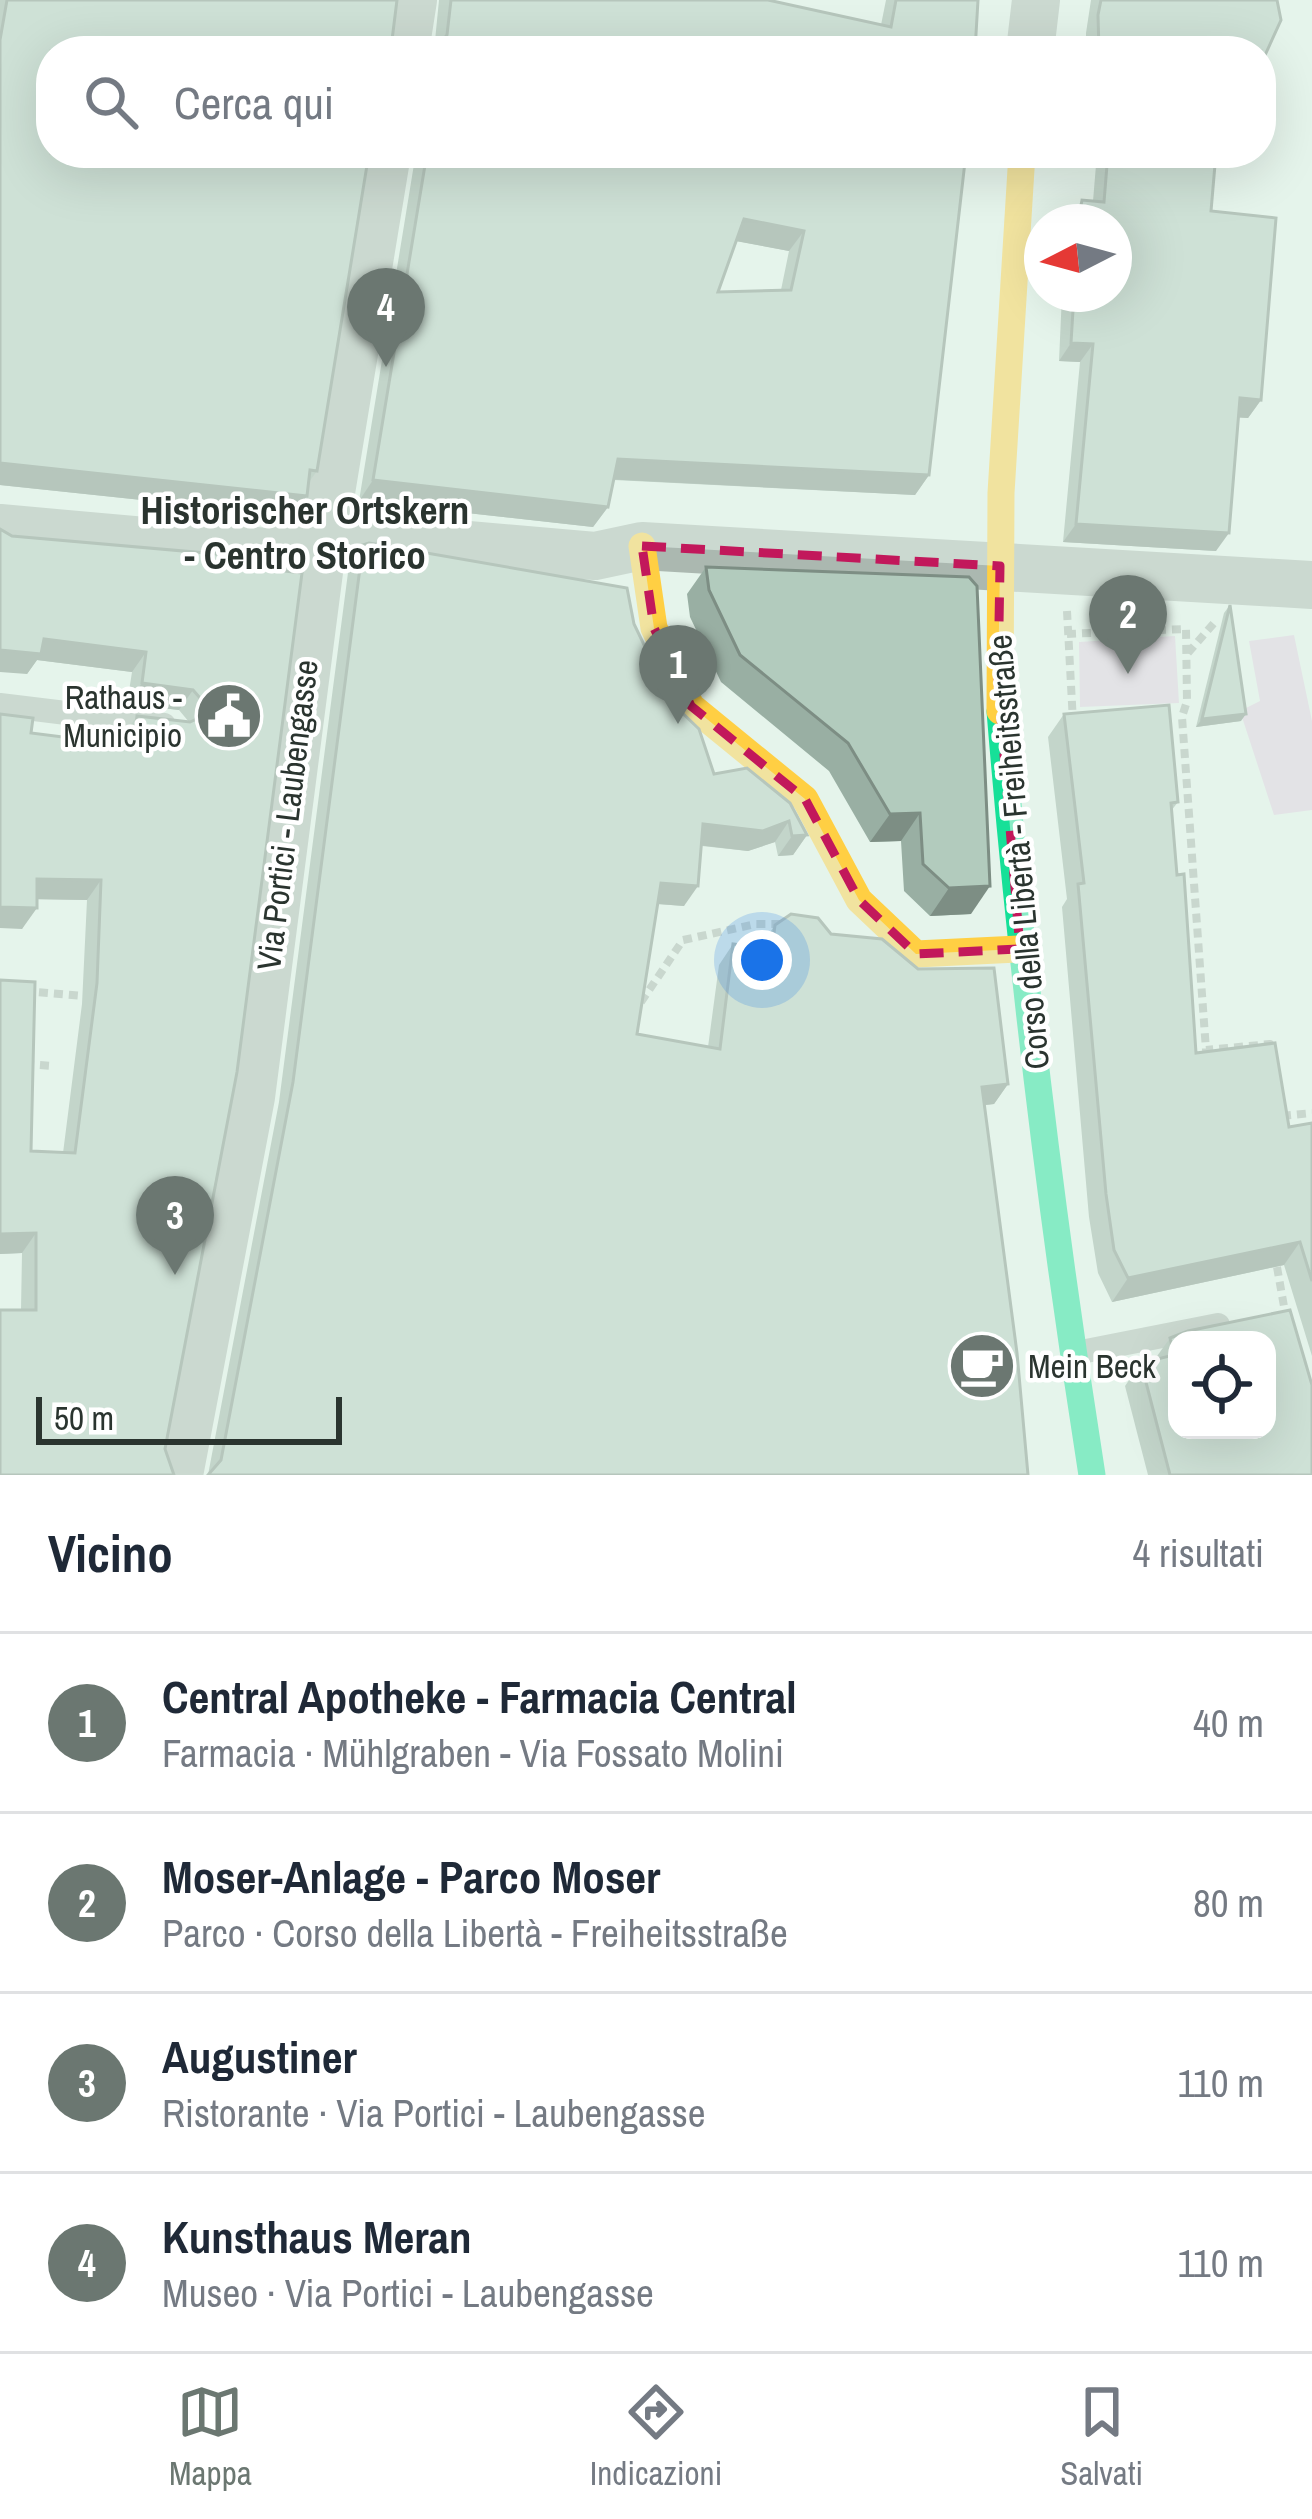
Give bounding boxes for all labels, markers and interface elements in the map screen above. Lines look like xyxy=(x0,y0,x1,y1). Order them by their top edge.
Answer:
search box xyxy=(36,36,1276,168)
icon: search xyxy=(78,69,144,135)
text: Cerca qui xyxy=(174,72,334,133)
north arrow xyxy=(1024,204,1132,312)
pin: 4 xyxy=(347,268,425,367)
district label: Historischer Ortskern - Centro Storico xyxy=(141,484,469,581)
pin: 2 xyxy=(1089,575,1167,674)
pin: 1 xyxy=(639,625,717,724)
street label: Corso della Libertà - Freiheitsstraße xyxy=(977,633,1059,1071)
street label: Via Portici - Laubengasse xyxy=(246,657,328,973)
place label: Rathaus - Municipio xyxy=(63,675,182,757)
public building icon: Rathaus - Municipio xyxy=(194,681,264,751)
your location xyxy=(732,930,792,990)
pin: 3 xyxy=(136,1176,214,1275)
cafe icon: Mein Beck xyxy=(947,1331,1017,1401)
map controls xyxy=(1168,1331,1276,1439)
button: locate xyxy=(1168,1331,1276,1439)
place label: Mein Beck xyxy=(1028,1344,1156,1388)
scale bar xyxy=(36,1391,342,1444)
text: 50 m xyxy=(54,1396,114,1440)
text: Vicino xyxy=(48,1519,173,1588)
text: 4 risultati xyxy=(1132,1527,1264,1579)
text: Central Apotheke - Farmacia Central xyxy=(162,1666,797,1727)
text: 1 xyxy=(78,1697,96,1749)
text: 40 m xyxy=(1193,1697,1264,1749)
text: Farmacia · Mühlgraben - Via Fossato Molini xyxy=(162,1727,784,1779)
text: Moser-Anlage - Parco Moser xyxy=(162,1846,660,1907)
text: 2 xyxy=(78,1877,96,1929)
text: 80 m xyxy=(1193,1877,1264,1929)
text: Parco · Corso della Libertà - Freiheitsstraße xyxy=(162,1907,788,1959)
text: Augustiner xyxy=(162,2026,357,2087)
text: 3 xyxy=(78,2057,96,2109)
text: 110 m xyxy=(1177,2057,1264,2109)
text: Ristorante · Via Portici - Laubengasse xyxy=(162,2087,705,2139)
text: Kunsthaus Meran xyxy=(162,2206,472,2267)
text: 4 xyxy=(78,2237,96,2289)
text: 110 m xyxy=(1177,2237,1264,2289)
text: Museo · Via Portici - Laubengasse xyxy=(162,2267,654,2319)
tab: Mappa xyxy=(169,2379,252,2495)
tab: Indicazioni xyxy=(590,2379,722,2495)
tab: Salvati xyxy=(1060,2379,1143,2495)

